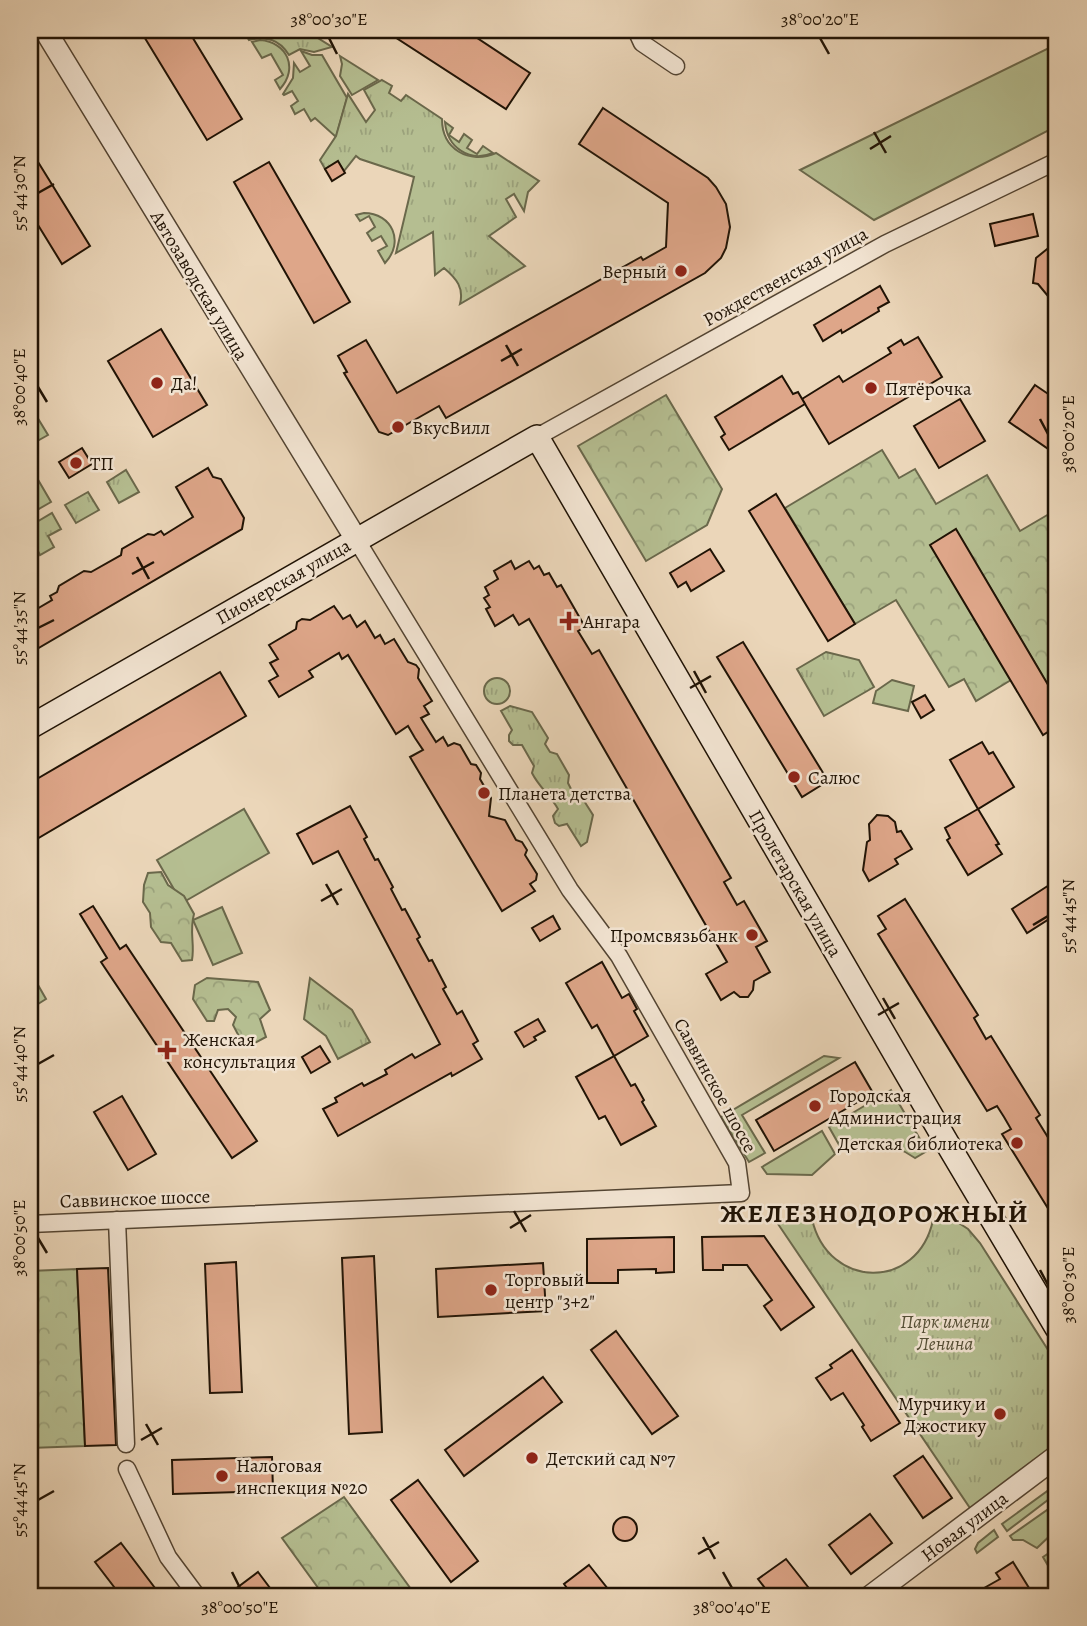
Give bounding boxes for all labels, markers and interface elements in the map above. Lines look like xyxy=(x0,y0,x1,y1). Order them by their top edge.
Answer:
text: 38°00'30"E xyxy=(290,7,368,31)
text: 38°00'20"E xyxy=(781,7,859,31)
text: 55°44'30"N xyxy=(7,155,31,231)
street label: Автозаводская улица xyxy=(144,205,254,366)
street label: Рождественская улица xyxy=(699,221,873,333)
place label: Верный xyxy=(602,259,667,285)
marker: Верный xyxy=(673,263,689,279)
text: 38°00'40"E xyxy=(7,348,31,426)
place label: Да! xyxy=(171,371,197,397)
marker: Да! xyxy=(149,375,165,391)
place label: Пятёрочка xyxy=(885,376,972,402)
marker: Пятёрочка xyxy=(863,380,879,396)
text: 38°00'20"E xyxy=(1056,395,1080,473)
place label: ВкусВилл xyxy=(412,415,490,441)
marker: ВкусВилл xyxy=(390,419,406,435)
place label: ТП xyxy=(90,451,114,477)
marker: ТП xyxy=(68,455,84,471)
street label: Пионерская улица xyxy=(211,533,356,631)
text: 55°44'35"N xyxy=(7,591,31,665)
place label: Ангара xyxy=(582,609,640,635)
marker: Ангара xyxy=(561,613,577,629)
place label: Салюс xyxy=(808,765,860,791)
marker: Салюс xyxy=(786,769,802,785)
place label: Планета детства xyxy=(498,781,631,807)
marker: Планета детства xyxy=(476,785,492,801)
street label: Пролетарская улица xyxy=(742,805,848,962)
text: 55°44'45"N xyxy=(1056,879,1080,953)
place label: Промсвязьбанк xyxy=(610,923,738,949)
marker: Промсвязьбанк xyxy=(744,927,760,943)
street label: Саввинское шоссе xyxy=(667,1013,763,1158)
text: 55°44'40"N xyxy=(7,1026,31,1102)
place label: Женская консультация xyxy=(183,1027,296,1075)
marker: Женская консультация xyxy=(157,1040,177,1060)
place label: Городская Администрация xyxy=(828,1083,962,1131)
marker: Городская Администрация xyxy=(807,1098,823,1114)
place label: Детская библиотека xyxy=(838,1131,1003,1157)
marker: Детская библиотека xyxy=(1009,1135,1025,1151)
street label: Саввинское шоссе xyxy=(59,1183,211,1215)
district label: ЖЕЛЕЗНОДОРОЖНЫЙ xyxy=(721,1196,1029,1231)
text: 38°00'50"E xyxy=(7,1199,31,1277)
text: 38°00'30"E xyxy=(1056,1246,1080,1324)
place label: Торговый центр "3+2" xyxy=(505,1267,595,1315)
marker: Торговый центр "3+2" xyxy=(483,1282,499,1298)
park label: Парк имени Ленина xyxy=(900,1309,990,1357)
place label: Мурчику и Джостику xyxy=(898,1391,986,1439)
marker: Мурчику и Джостику xyxy=(992,1406,1008,1422)
place label: Детский сад №7 xyxy=(546,1446,675,1472)
marker: Детский сад №7 xyxy=(524,1450,540,1466)
place label: Налоговая инспекция №20 xyxy=(236,1453,368,1501)
text: 55°44'45"N xyxy=(7,1463,31,1537)
marker: Налоговая инспекция №20 xyxy=(214,1468,230,1484)
street label: Новая улица xyxy=(916,1485,1014,1568)
text: 38°00'50"E xyxy=(201,1595,279,1619)
text: 38°00'40"E xyxy=(693,1595,771,1619)

